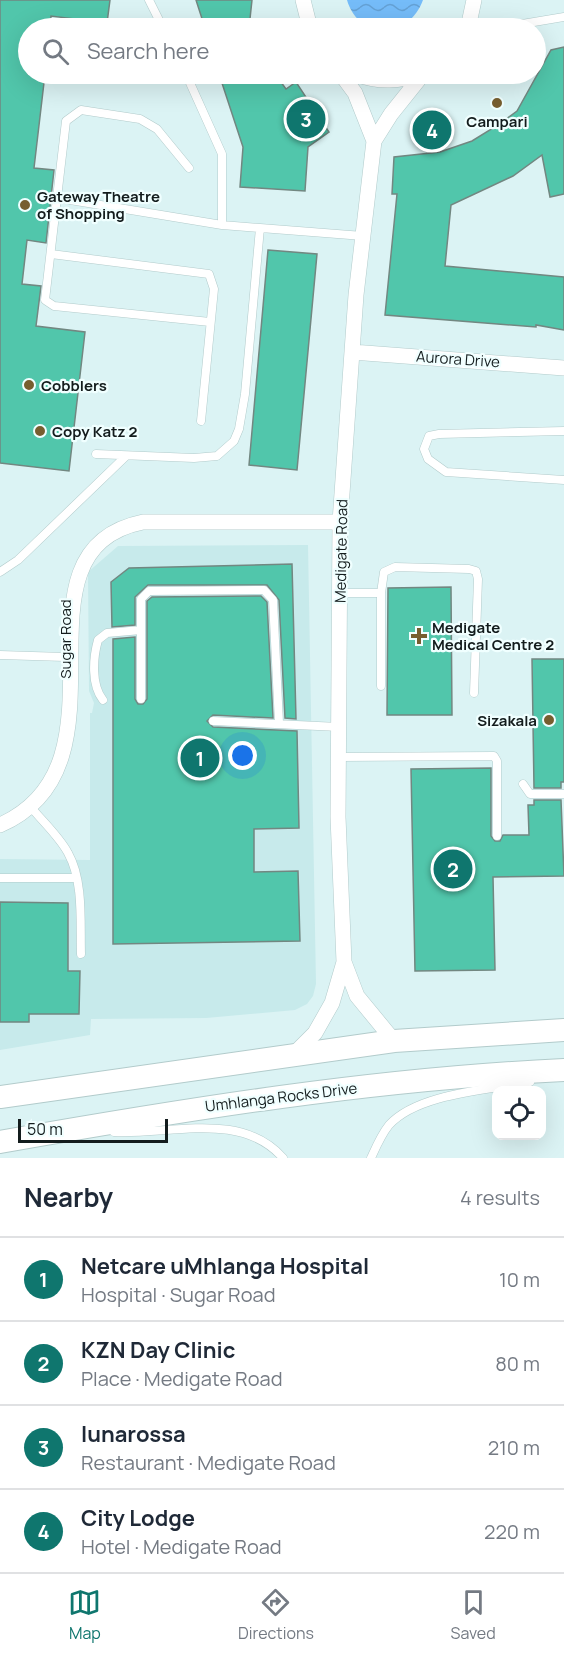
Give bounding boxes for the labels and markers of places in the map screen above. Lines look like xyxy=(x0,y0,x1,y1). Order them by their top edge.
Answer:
pin: 3 xyxy=(286,96,326,142)
marker: Campari xyxy=(490,96,504,110)
pin: 4 xyxy=(412,108,452,152)
place label: Campari xyxy=(466,111,528,132)
place label: Gateway Theatre of Shopping xyxy=(37,186,160,224)
marker: Gateway Theatre of Shopping xyxy=(18,198,32,212)
place label: Cobblers xyxy=(41,375,107,396)
marker: Cobblers xyxy=(22,378,36,392)
place label: Copy Katz 2 xyxy=(52,421,138,442)
marker: Copy Katz 2 xyxy=(33,424,47,438)
place label: Medigate Medical Centre 2 xyxy=(432,617,554,655)
marker: Medigate Medical Centre 2 xyxy=(410,627,428,645)
place label: Sizakala xyxy=(477,710,537,731)
marker: Sizakala xyxy=(542,713,556,727)
pin: 1 xyxy=(180,736,220,780)
pin: 2 xyxy=(434,846,472,892)

